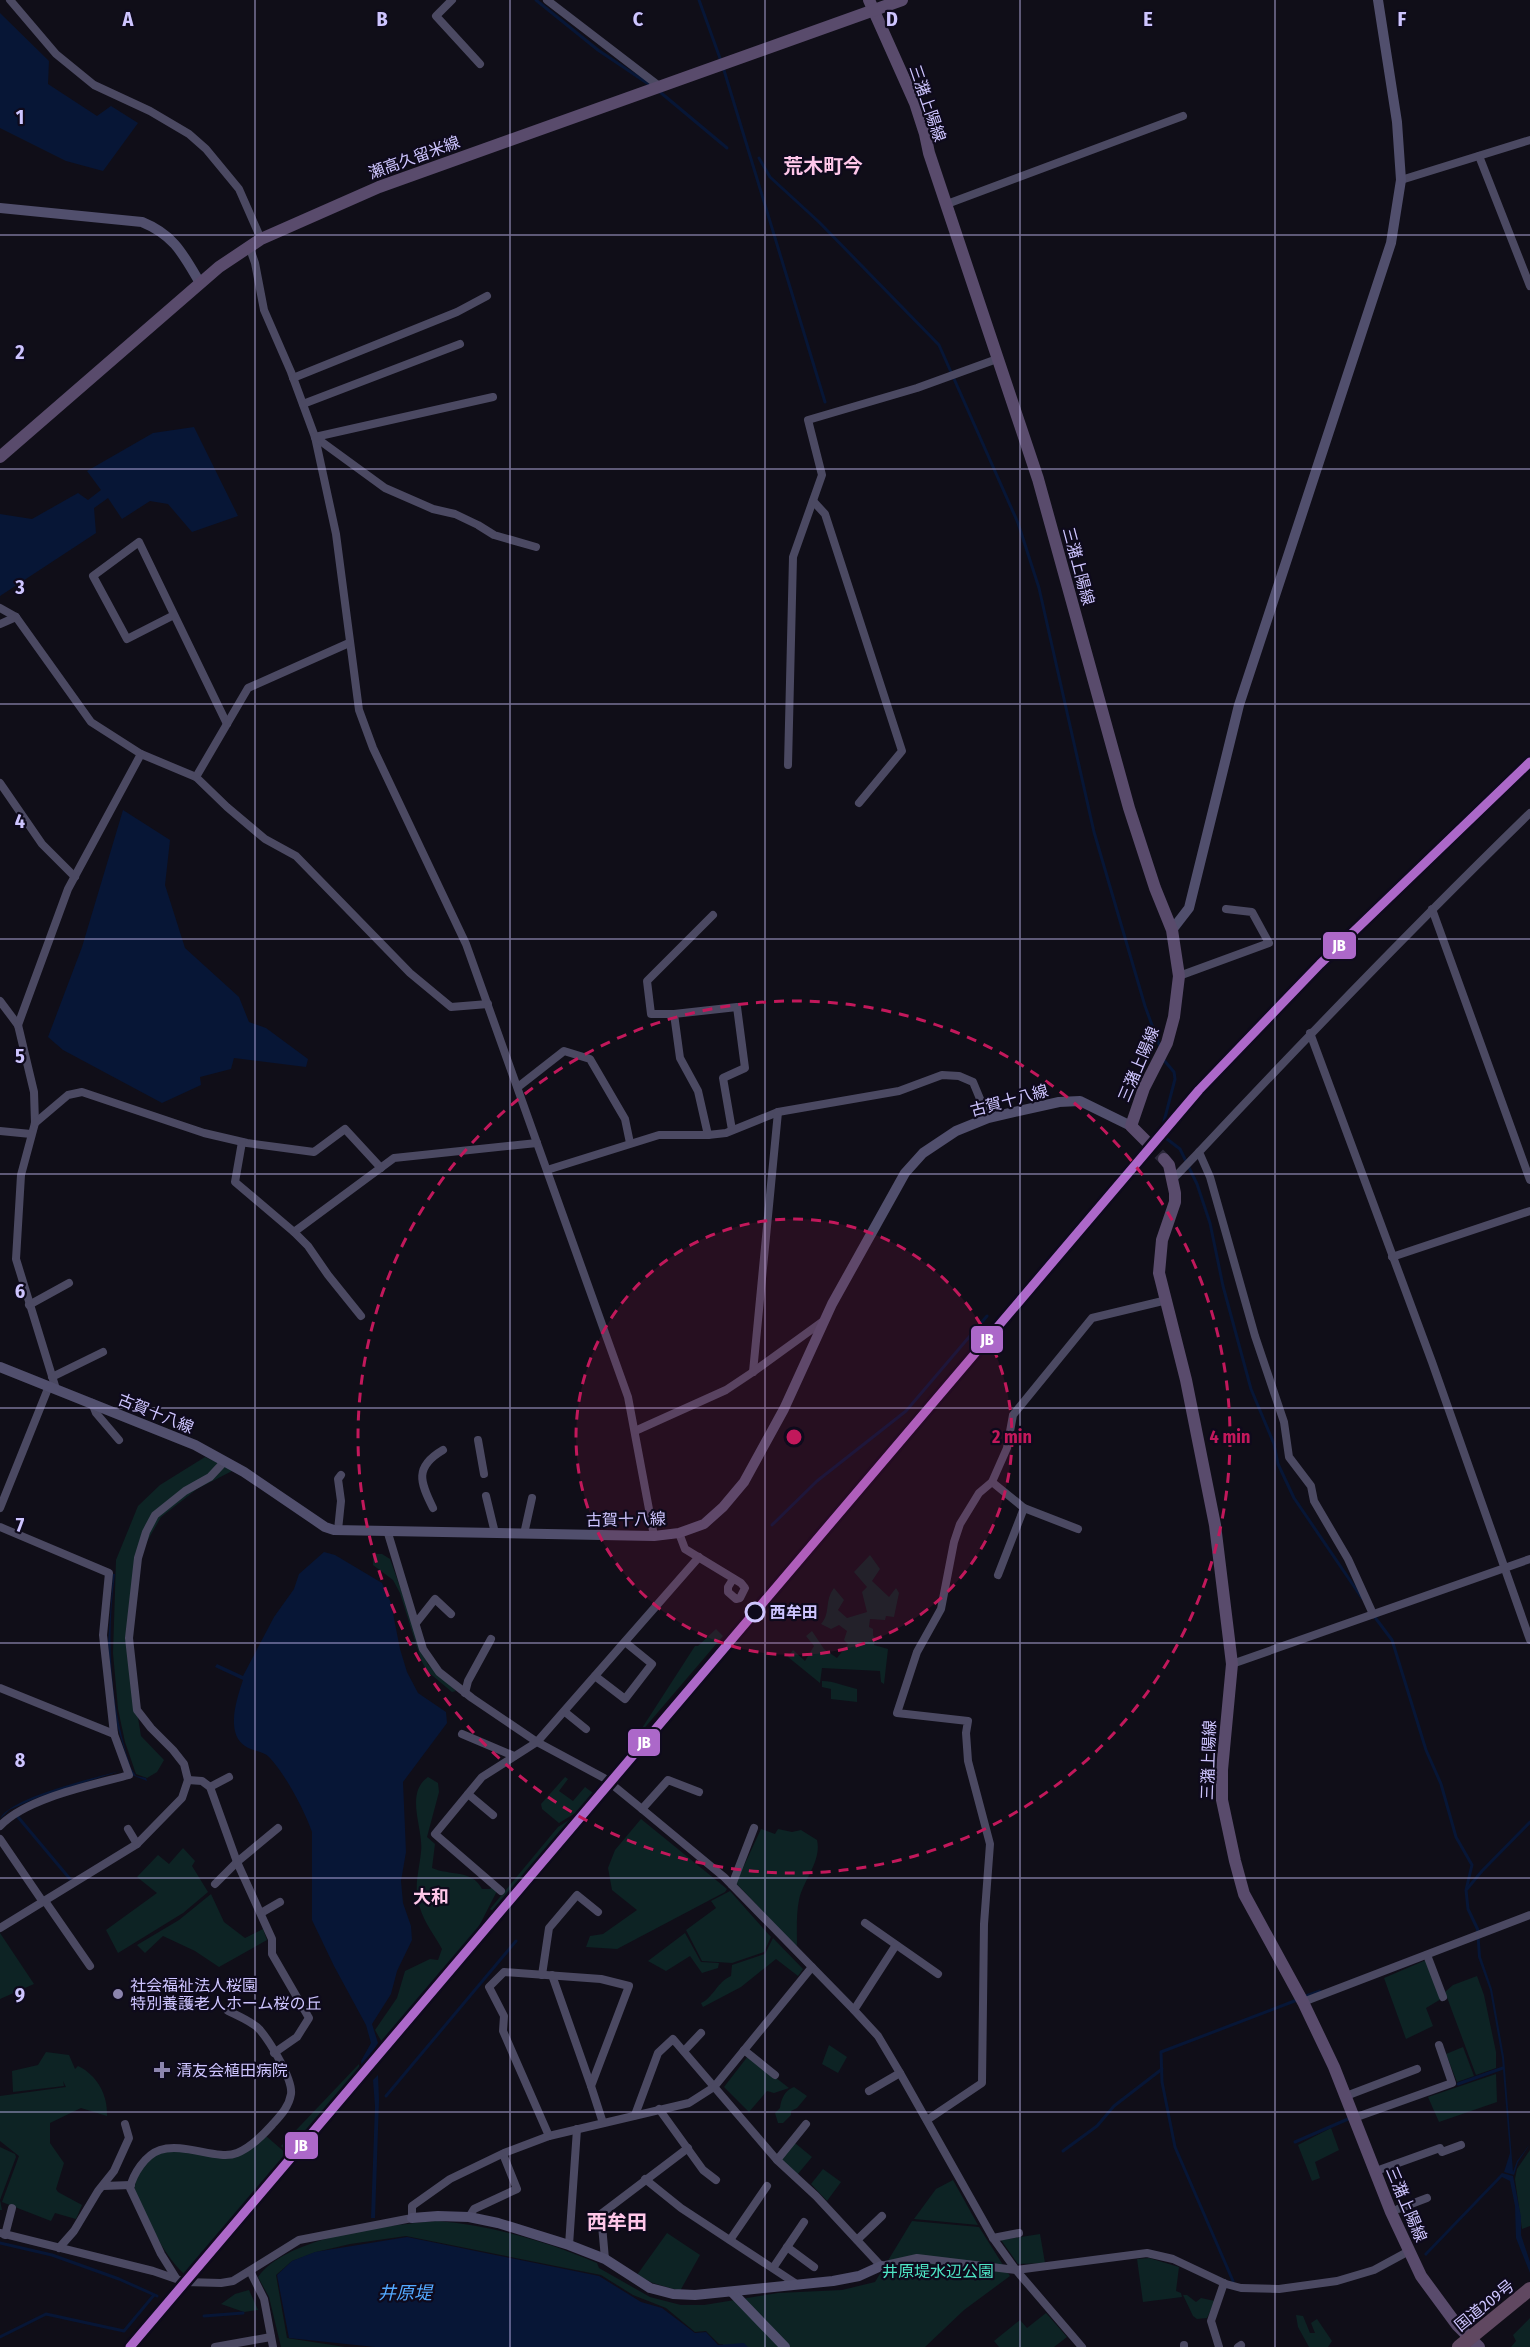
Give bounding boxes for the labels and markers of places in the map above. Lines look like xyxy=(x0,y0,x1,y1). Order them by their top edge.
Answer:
centre of rings xyxy=(784,1427,804,1447)
marker: 西牟田 xyxy=(745,1602,765,1622)
place label: 西牟田 xyxy=(770,1603,818,1622)
place label: 社会福祉法人桜園 特別養護老人ホーム桜の丘 xyxy=(130,1976,322,2013)
marker: 社会福祉法人桜園 特別養護老人ホーム桜の丘 xyxy=(111,1987,125,2001)
marker: 清友会植田病院 xyxy=(153,2061,171,2079)
place label: 清友会植田病院 xyxy=(176,2061,288,2080)

